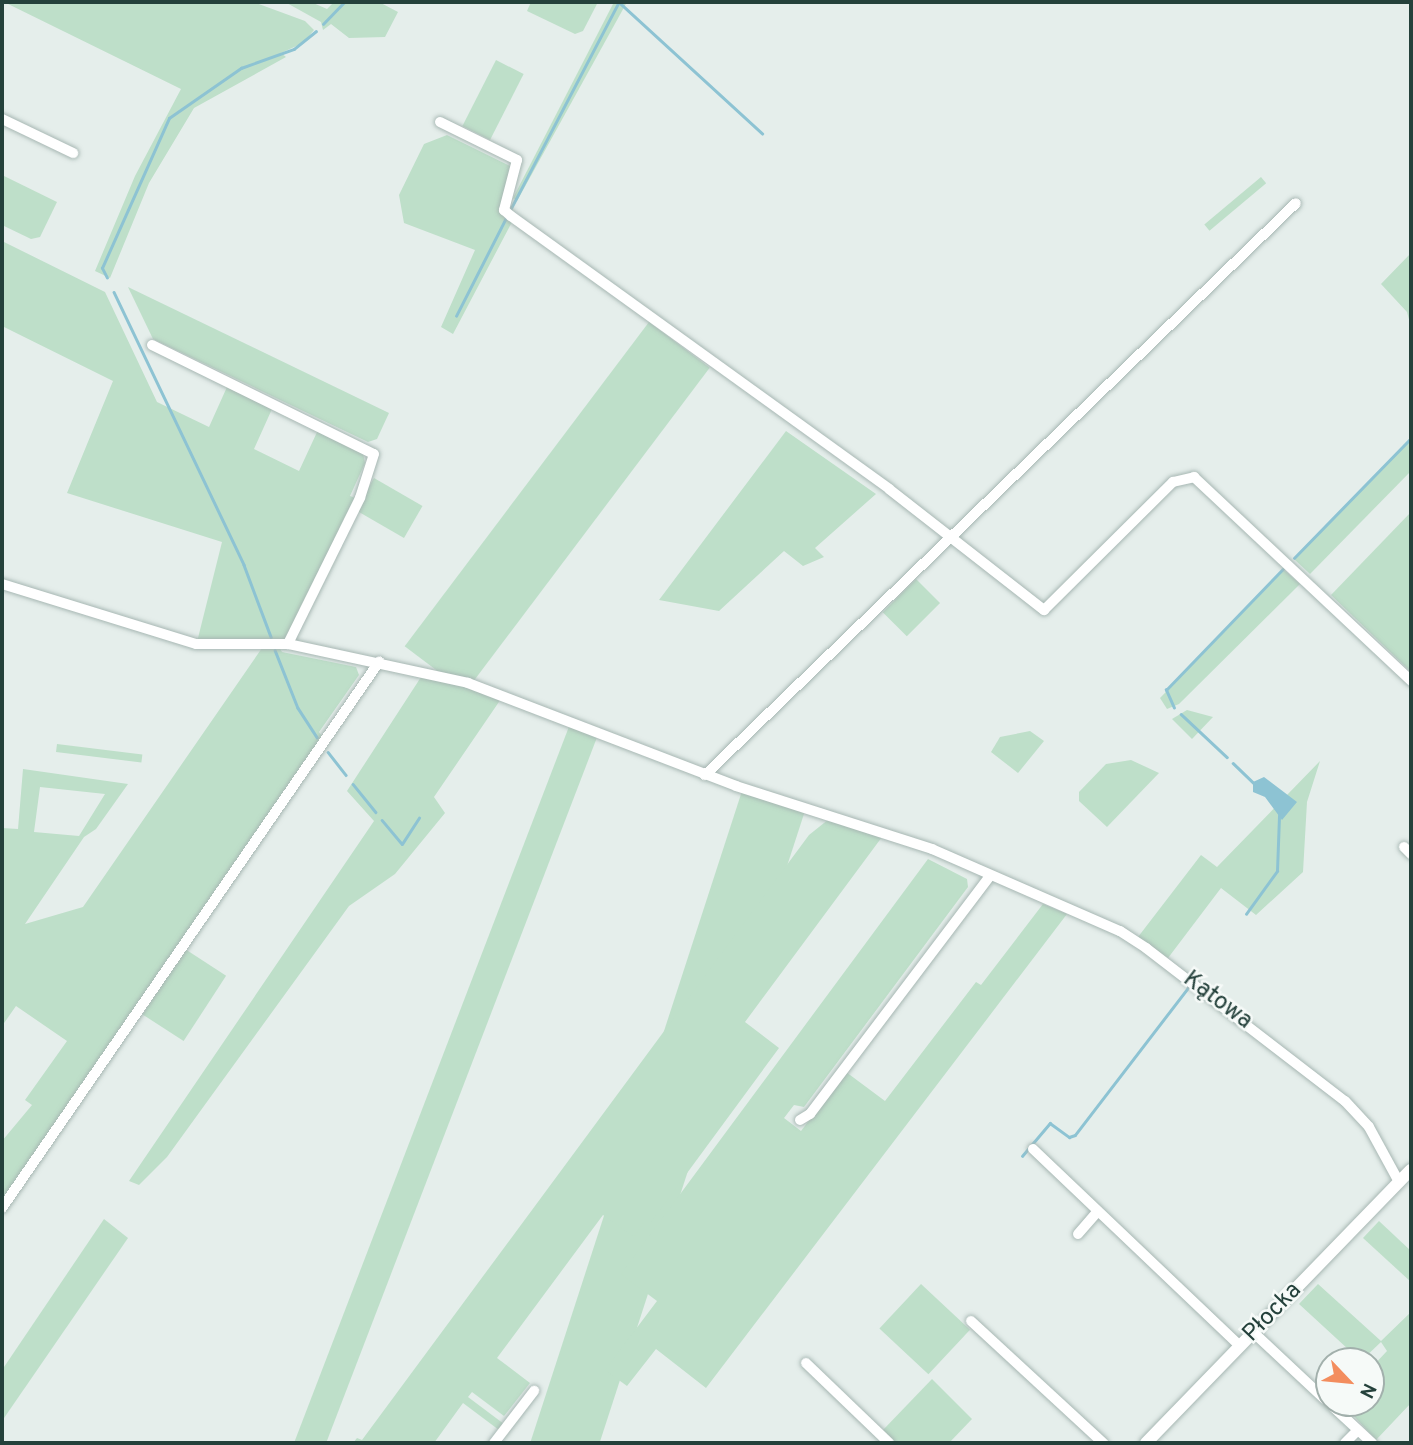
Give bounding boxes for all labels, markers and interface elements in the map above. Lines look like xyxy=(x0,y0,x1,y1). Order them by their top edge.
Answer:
street label: Kątowa xyxy=(1177,966,1257,1036)
street label: Płocka xyxy=(1238,1277,1308,1349)
north arrow xyxy=(1315,1347,1385,1417)
text: N xyxy=(1353,1379,1381,1402)

